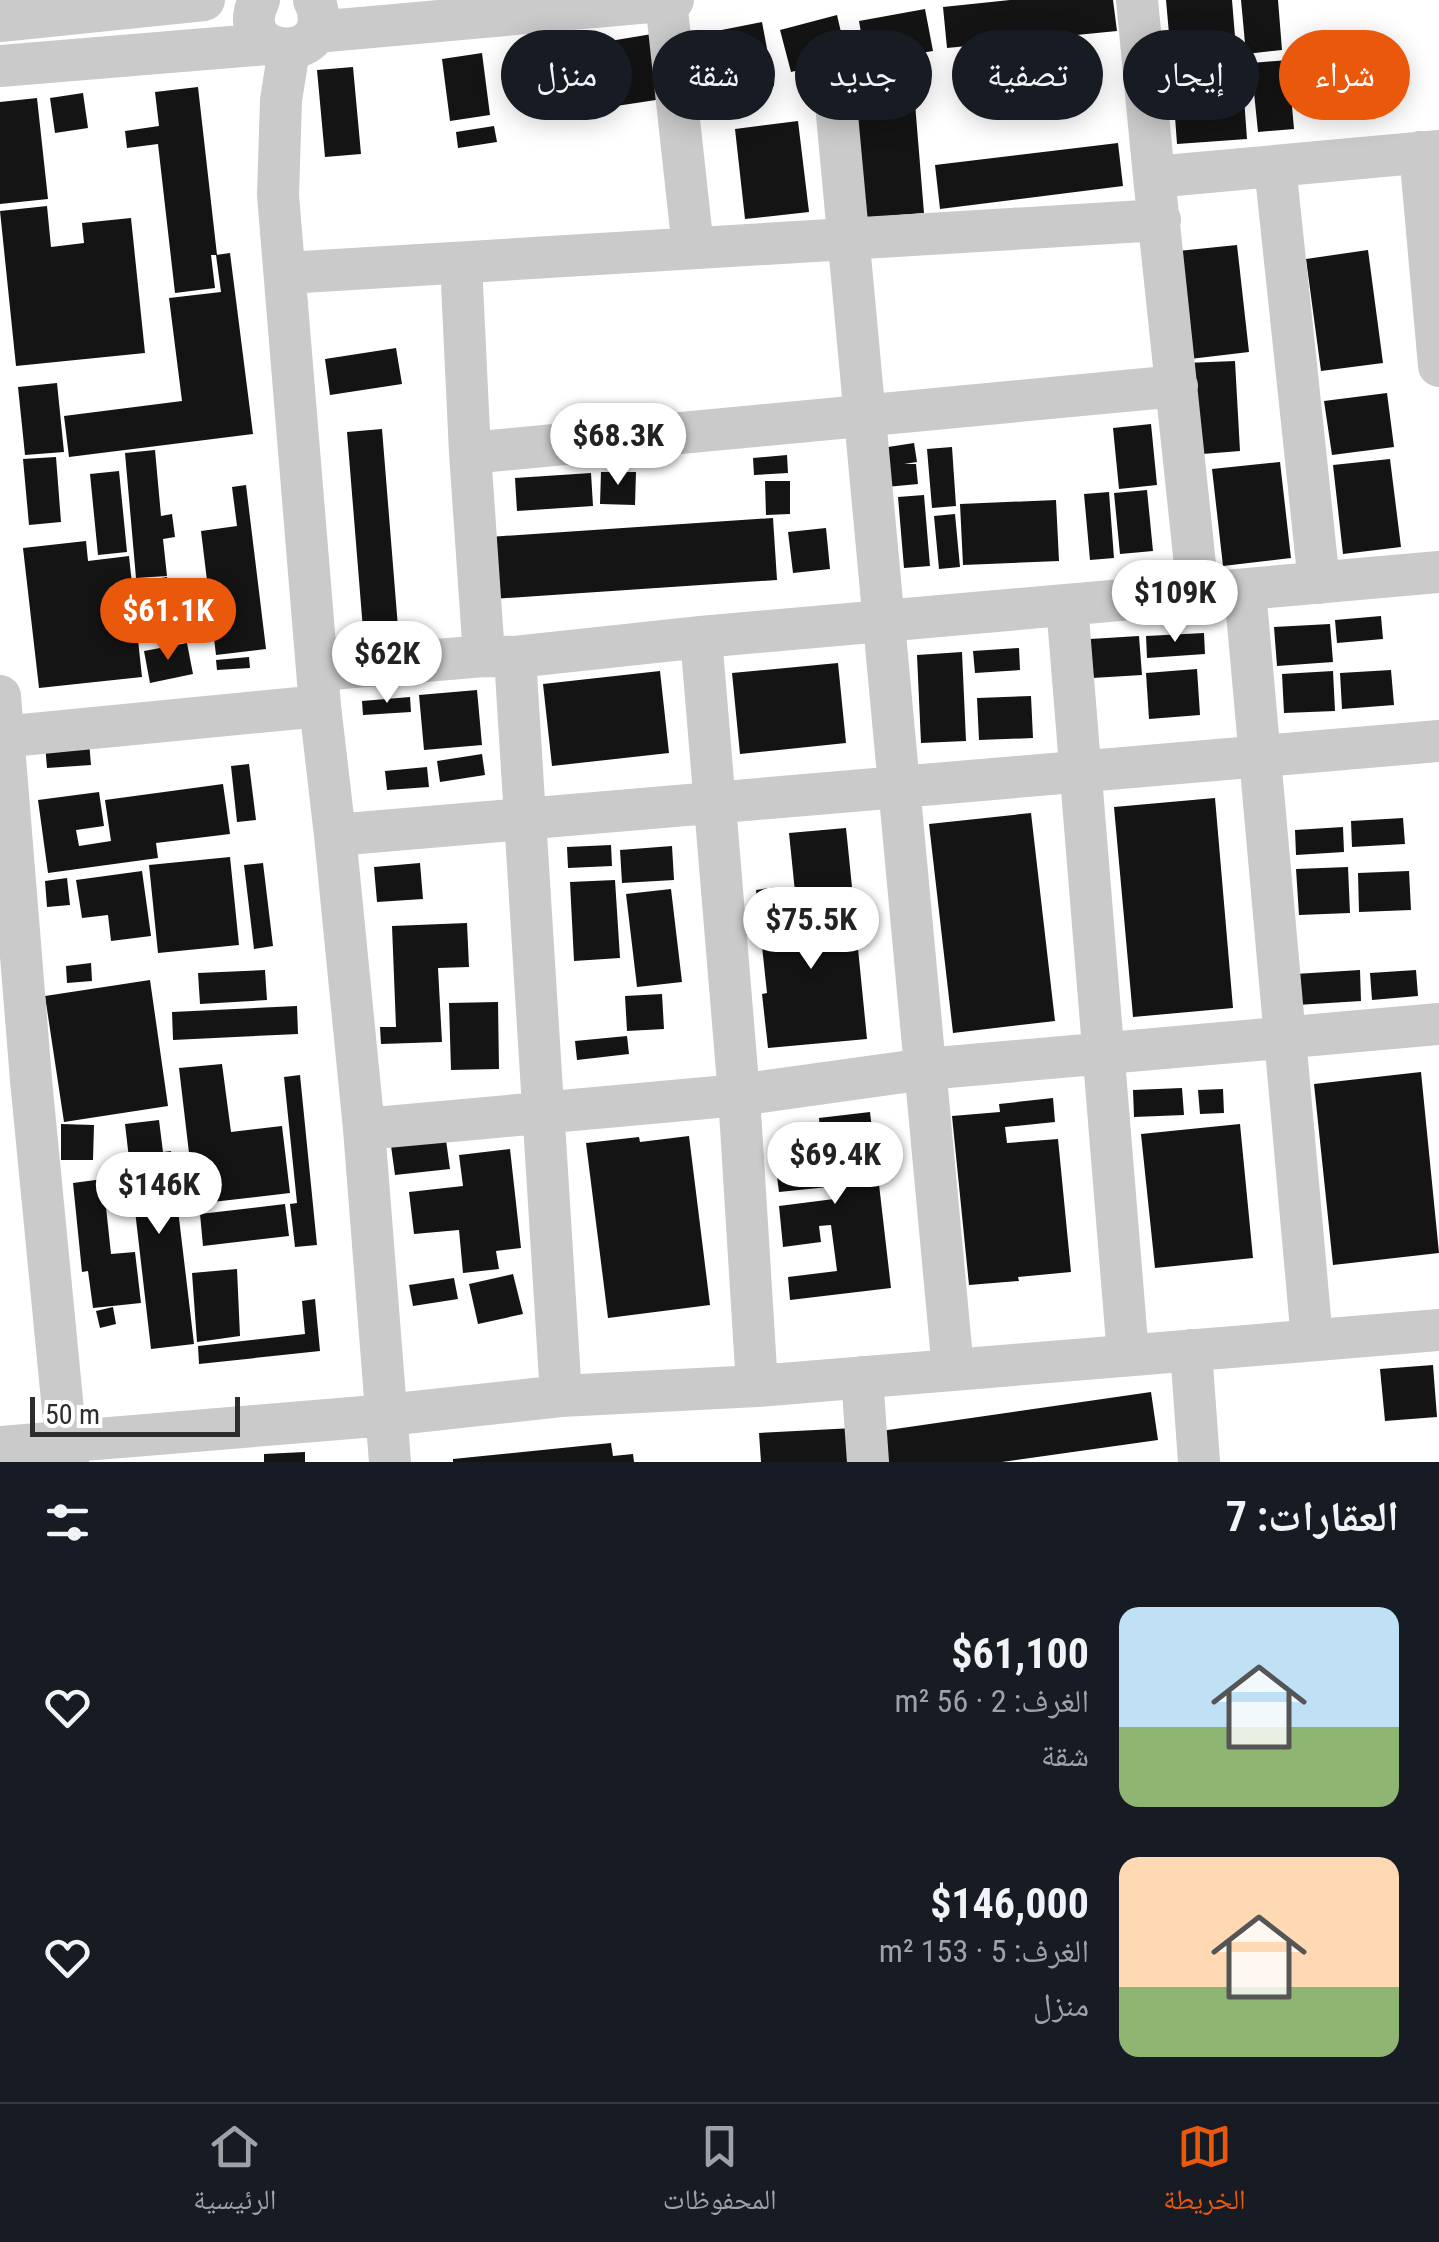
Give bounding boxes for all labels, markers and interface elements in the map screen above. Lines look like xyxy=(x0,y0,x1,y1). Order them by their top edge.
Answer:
chip: منزل xyxy=(501,30,632,120)
chip: شقة xyxy=(652,30,775,120)
chip: جديد xyxy=(795,30,932,120)
chip: تصفية xyxy=(952,30,1103,120)
chip: إيجار xyxy=(1123,30,1259,120)
chip: شراء xyxy=(1279,30,1410,120)
pin: $68.3K xyxy=(537,403,699,488)
text: $68.3K xyxy=(572,416,664,454)
pin: $109K xyxy=(1105,560,1245,645)
text: $109K xyxy=(1134,573,1216,611)
pin: $61.1K xyxy=(87,578,249,663)
text: $61.1K xyxy=(122,591,214,629)
pin: $62K xyxy=(328,621,446,706)
text: $62K xyxy=(354,634,420,672)
pin: $75.5K xyxy=(730,887,892,972)
text: $75.5K xyxy=(765,900,857,938)
pin: $69.4K xyxy=(754,1122,916,1207)
text: $69.4K xyxy=(789,1135,881,1173)
pin: $146K xyxy=(89,1152,229,1237)
text: $146K xyxy=(118,1165,200,1203)
scale bar xyxy=(30,1392,240,1436)
text: 50 m xyxy=(45,1398,100,1431)
text: العقارات: 7 xyxy=(1226,1492,1399,1541)
icon: filters xyxy=(40,1495,95,1550)
text: $61,100 xyxy=(951,1629,1089,1678)
icon: home xyxy=(1199,1647,1319,1767)
icon: heart xyxy=(40,1680,95,1735)
text: الغرف: 2 · 56 m² xyxy=(895,1682,1089,1720)
text: شقة xyxy=(1041,1736,1089,1774)
text: $146,000 xyxy=(930,1879,1089,1928)
icon: home xyxy=(1199,1897,1319,2017)
icon: heart xyxy=(40,1930,95,1985)
text: الغرف: 5 · 153 m² xyxy=(879,1932,1089,1970)
text: منزل xyxy=(1033,1986,1089,2024)
tab: الرئيسية xyxy=(193,2119,276,2227)
tab: المحفوظات xyxy=(663,2119,777,2227)
tab: الخريطة xyxy=(1163,2119,1246,2227)

